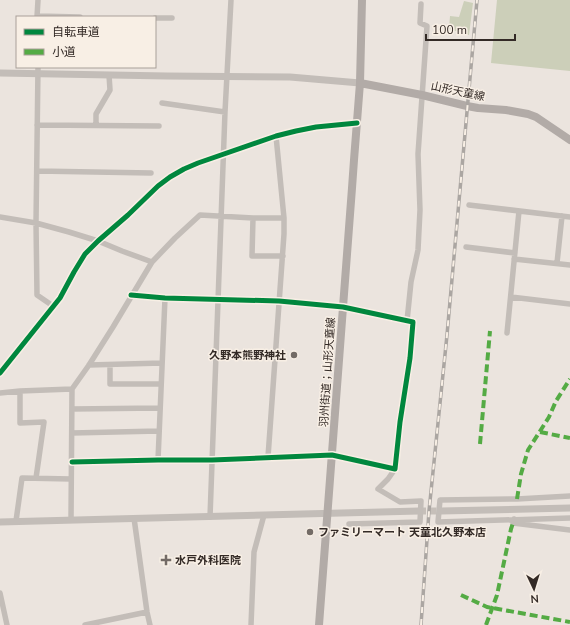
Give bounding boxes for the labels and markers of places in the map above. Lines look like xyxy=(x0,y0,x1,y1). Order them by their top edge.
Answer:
place label: 久野本熊野神社 xyxy=(209,348,286,363)
marker: 久野本熊野神社 xyxy=(289,350,299,360)
place label: ファミリーマート 天童北久野本店 xyxy=(318,525,486,540)
marker: ファミリーマート 天童北久野本店 xyxy=(305,527,315,537)
place label: 水戸外科医院 xyxy=(175,553,241,568)
marker: 水戸外科医院 xyxy=(160,554,172,566)

